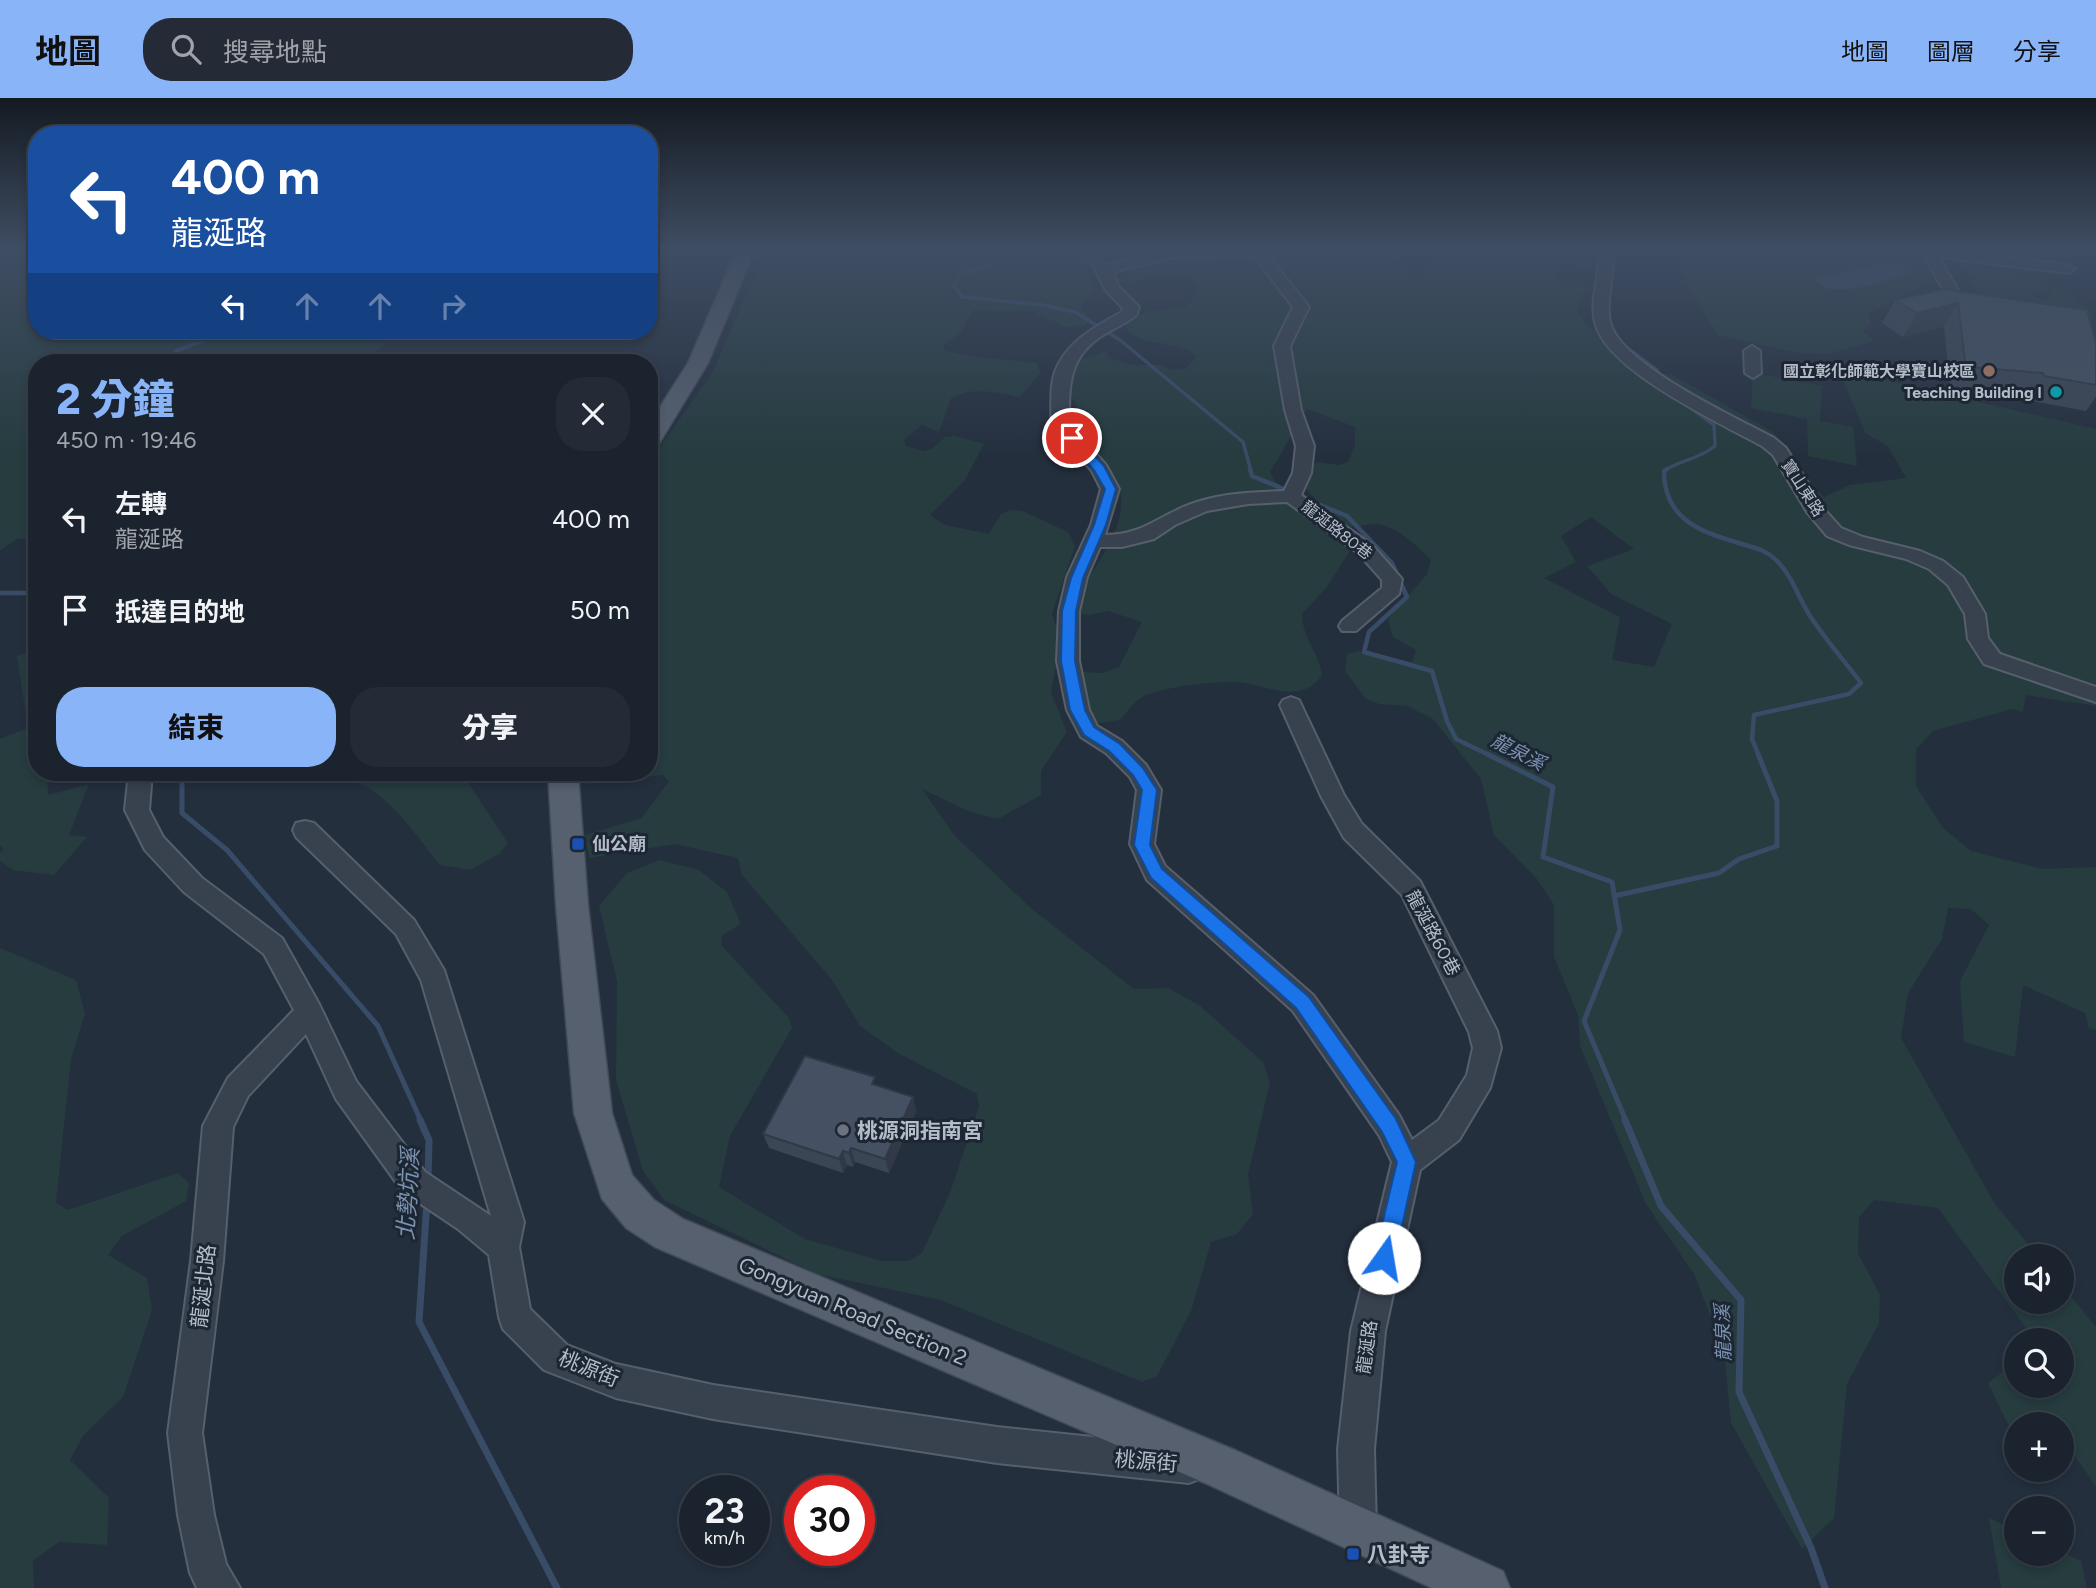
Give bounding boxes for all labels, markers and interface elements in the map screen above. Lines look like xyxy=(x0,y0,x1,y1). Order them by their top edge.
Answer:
search box xyxy=(143,18,633,81)
icon: search xyxy=(167,30,205,68)
text: 地圖 xyxy=(35,32,101,71)
text: 搜尋地點 xyxy=(223,36,327,68)
text: 地圖 xyxy=(1841,37,1889,66)
text: 圖層 xyxy=(1927,37,1975,66)
text: 分享 xyxy=(2013,37,2061,66)
text: 400 m xyxy=(171,147,320,206)
icon: left xyxy=(56,154,147,245)
text: 龍涎路 xyxy=(171,214,267,252)
icon: left xyxy=(215,287,253,325)
icon: ahead xyxy=(288,287,326,325)
icon: ahead xyxy=(361,287,399,325)
icon: right xyxy=(434,287,472,325)
place label: 國立彰化師範大學寶山校區 xyxy=(1783,362,1975,381)
marker: 國立彰化師範大學寶山校區 xyxy=(1981,363,1997,379)
text: 2 分鐘 xyxy=(56,374,175,425)
button: close xyxy=(556,377,630,451)
place label: Teaching Building I xyxy=(1904,383,2042,402)
marker: Teaching Building I xyxy=(2048,384,2064,400)
pin xyxy=(1042,408,1102,468)
icon: arrive xyxy=(1053,419,1091,457)
text: 450 m · 19:46 xyxy=(56,426,196,454)
street label: 寶山東路 xyxy=(1778,456,1828,520)
text: 左轉 xyxy=(115,488,167,520)
street label: 龍涎路80巷 xyxy=(1298,497,1376,563)
icon: left xyxy=(56,500,94,538)
text: 400 m xyxy=(552,503,630,535)
text: 龍涎路 xyxy=(115,525,184,553)
icon: arrive xyxy=(56,591,94,629)
text: 50 m xyxy=(570,594,630,626)
text: 抵達目的地 xyxy=(115,596,245,628)
button: 結束 xyxy=(56,687,336,767)
button: 分享 xyxy=(350,687,630,767)
water label: 龍泉溪 xyxy=(1487,729,1551,777)
place label: 仙公廟 xyxy=(592,833,646,855)
marker: 仙公廟 xyxy=(570,836,586,852)
street label: 龍涎路60巷 xyxy=(1401,886,1465,980)
place label: 桃源洞指南宮 xyxy=(857,1118,983,1143)
marker: 桃源洞指南宮 xyxy=(835,1122,851,1138)
water label: 北勢坑溪 xyxy=(392,1144,425,1241)
position arrow xyxy=(1347,1221,1421,1295)
street label: 龍涎北路 xyxy=(186,1243,220,1329)
map controls xyxy=(2004,1244,2074,1566)
button: sound xyxy=(2004,1244,2074,1314)
street label: Gongyuan Road Section 2 xyxy=(735,1252,971,1370)
water label: 龍泉溪 xyxy=(1710,1301,1735,1362)
street label: 龍涎路 xyxy=(1352,1319,1382,1375)
button: search xyxy=(2004,1328,2074,1398)
street label: 桃源街 xyxy=(555,1345,623,1391)
button: + xyxy=(2004,1412,2074,1482)
street label: 桃源街 xyxy=(1114,1446,1178,1476)
speed limit sign: 30 xyxy=(784,1475,875,1566)
text: 23 xyxy=(705,1490,744,1532)
button: − xyxy=(2004,1496,2074,1566)
text: km/h xyxy=(704,1527,745,1549)
place label: 八卦寺 xyxy=(1367,1542,1430,1567)
marker: 八卦寺 xyxy=(1345,1546,1361,1562)

